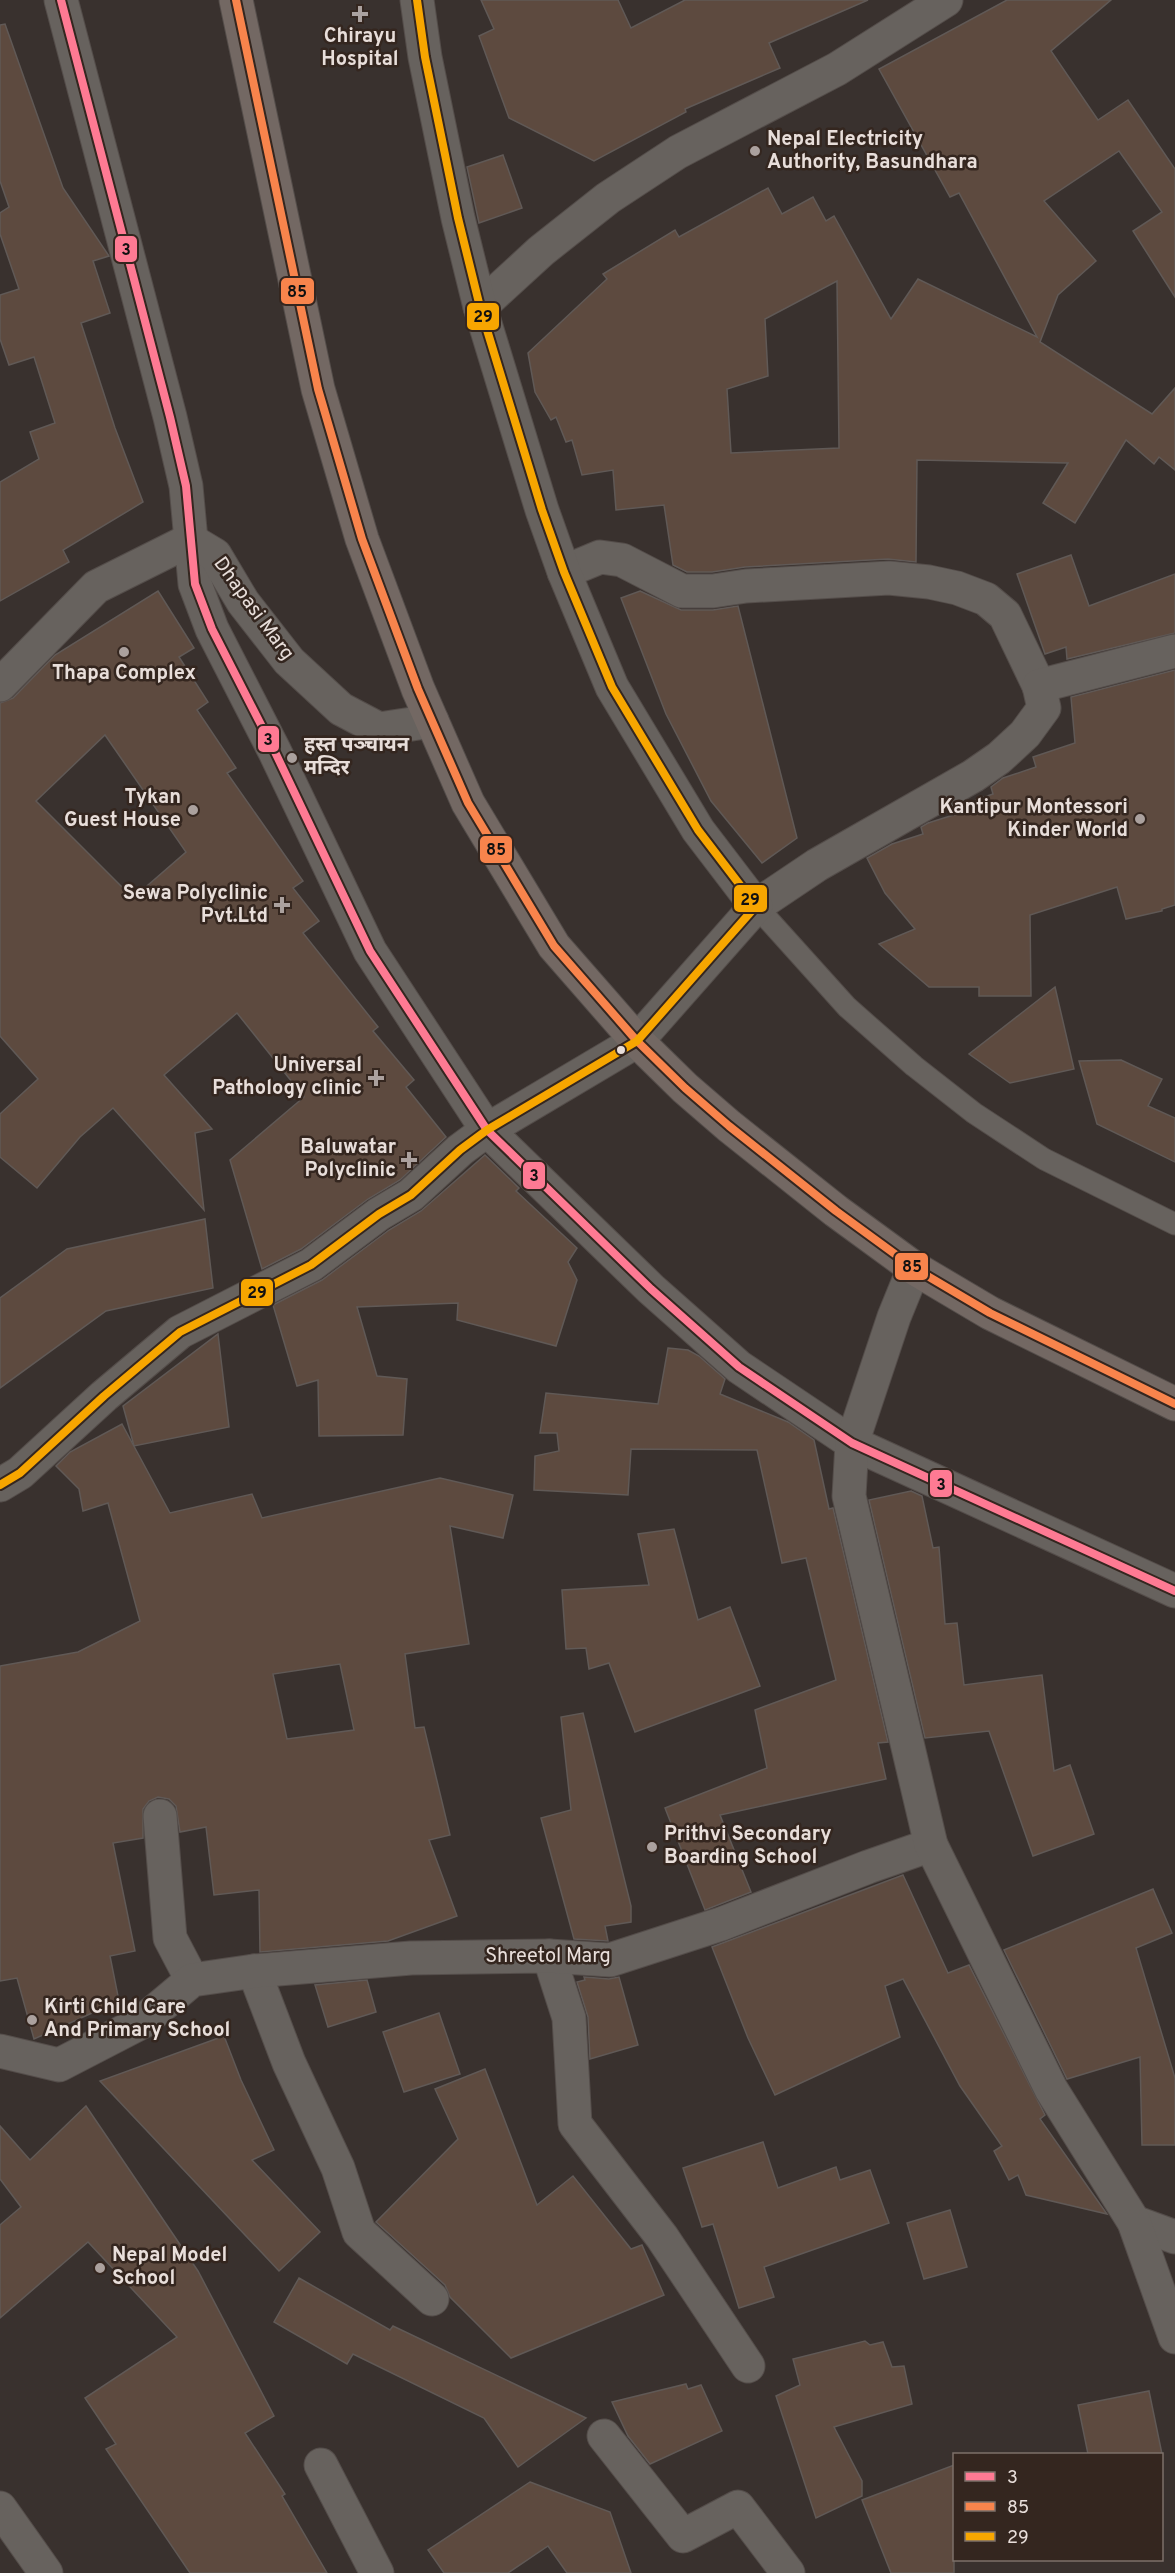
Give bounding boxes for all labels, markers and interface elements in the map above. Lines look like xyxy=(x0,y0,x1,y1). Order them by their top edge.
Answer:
marker: Chirayu Hospital xyxy=(351,5,369,23)
place label: Chirayu Hospital xyxy=(321,24,399,73)
place label: Nepal Electricity Authority, Basundhara xyxy=(767,127,978,176)
marker: Nepal Electricity Authority, Basundhara xyxy=(748,144,762,158)
line badge: 3 xyxy=(114,235,138,263)
text: 3 xyxy=(121,241,131,261)
line badge: 85 xyxy=(280,277,315,305)
text: 85 xyxy=(287,283,307,303)
line badge: 29 xyxy=(466,302,500,331)
text: 29 xyxy=(473,308,493,328)
street label: Dhapasi Marg xyxy=(207,552,299,666)
marker: Thapa Complex xyxy=(117,645,131,659)
place label: Thapa Complex xyxy=(52,661,196,687)
line badge: 3 xyxy=(257,725,280,753)
text: 3 xyxy=(263,731,273,751)
place label: हस्त पञ्चायन मन्दिर xyxy=(304,733,410,782)
marker: हस्त पञ्चायन मन्दिर xyxy=(285,751,299,765)
place label: Tykan Guest House xyxy=(64,785,181,834)
place label: Kantipur Montessori Kinder World xyxy=(940,795,1128,844)
marker: Tykan Guest House xyxy=(186,803,200,817)
marker: Kantipur Montessori Kinder World xyxy=(1133,812,1147,826)
line badge: 85 xyxy=(479,835,513,864)
text: 85 xyxy=(486,841,506,861)
place label: Sewa Polyclinic Pvt.Ltd xyxy=(123,881,268,930)
line badge: 29 xyxy=(733,884,768,913)
text: 29 xyxy=(740,891,760,911)
marker: Sewa Polyclinic Pvt.Ltd xyxy=(273,896,291,914)
unlabelled marker xyxy=(615,1044,627,1056)
place label: Universal Pathology clinic xyxy=(212,1053,362,1102)
marker: Universal Pathology clinic xyxy=(367,1069,385,1087)
place label: Baluwatar Polyclinic xyxy=(300,1135,397,1184)
marker: Baluwatar Polyclinic xyxy=(400,1151,418,1169)
line badge: 3 xyxy=(522,1161,546,1190)
text: 3 xyxy=(529,1167,539,1187)
line badge: 85 xyxy=(894,1252,929,1281)
text: 85 xyxy=(902,1258,922,1278)
line badge: 29 xyxy=(240,1278,274,1307)
text: 29 xyxy=(247,1284,267,1304)
line badge: 3 xyxy=(929,1469,953,1498)
text: 3 xyxy=(936,1476,946,1496)
place label: Prithvi Secondary Boarding School xyxy=(664,1822,832,1871)
marker: Prithvi Secondary Boarding School xyxy=(645,1840,659,1854)
street label: Shreetol Marg xyxy=(485,1944,611,1970)
place label: Kirti Child Care And Primary School xyxy=(44,1995,230,2044)
marker: Kirti Child Care And Primary School xyxy=(25,2013,39,2027)
place label: Nepal Model School xyxy=(112,2243,227,2292)
marker: Nepal Model School xyxy=(93,2261,107,2275)
legend xyxy=(953,2453,1163,2561)
text: 3 xyxy=(1007,2467,1018,2490)
text: 85 xyxy=(1007,2497,1029,2520)
text: 29 xyxy=(1007,2527,1029,2550)

